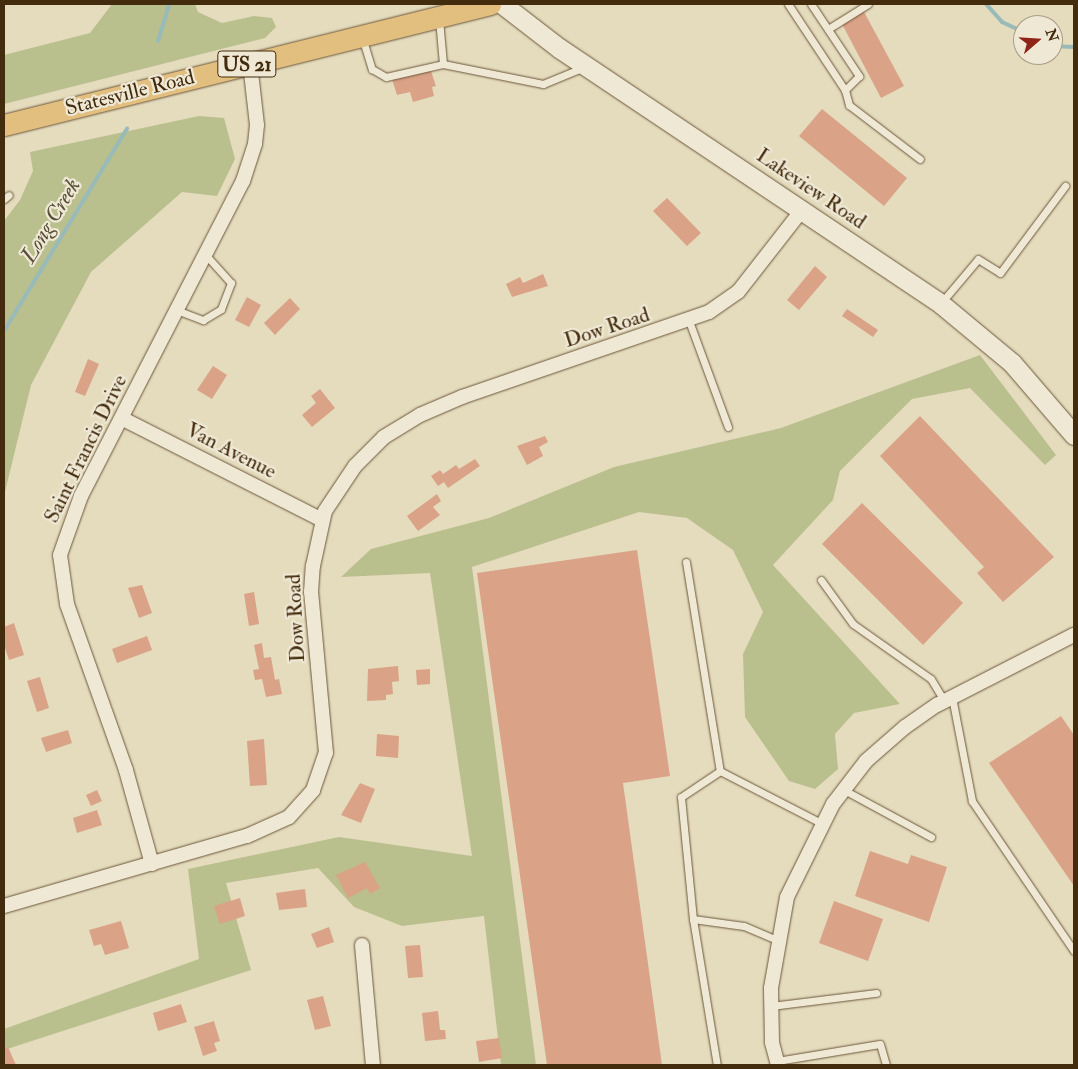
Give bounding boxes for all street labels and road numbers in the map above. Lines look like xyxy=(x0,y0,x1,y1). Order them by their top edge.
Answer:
road number: US 21 xyxy=(217,46,277,82)
street label: Statesville Road xyxy=(63,65,197,121)
street label: Lakeview Road xyxy=(751,143,871,235)
street label: Dow Road xyxy=(561,302,653,354)
street label: Saint Francis Drive xyxy=(39,371,133,527)
street label: Van Avenue xyxy=(182,418,280,484)
street label: Dow Road xyxy=(281,573,311,663)

